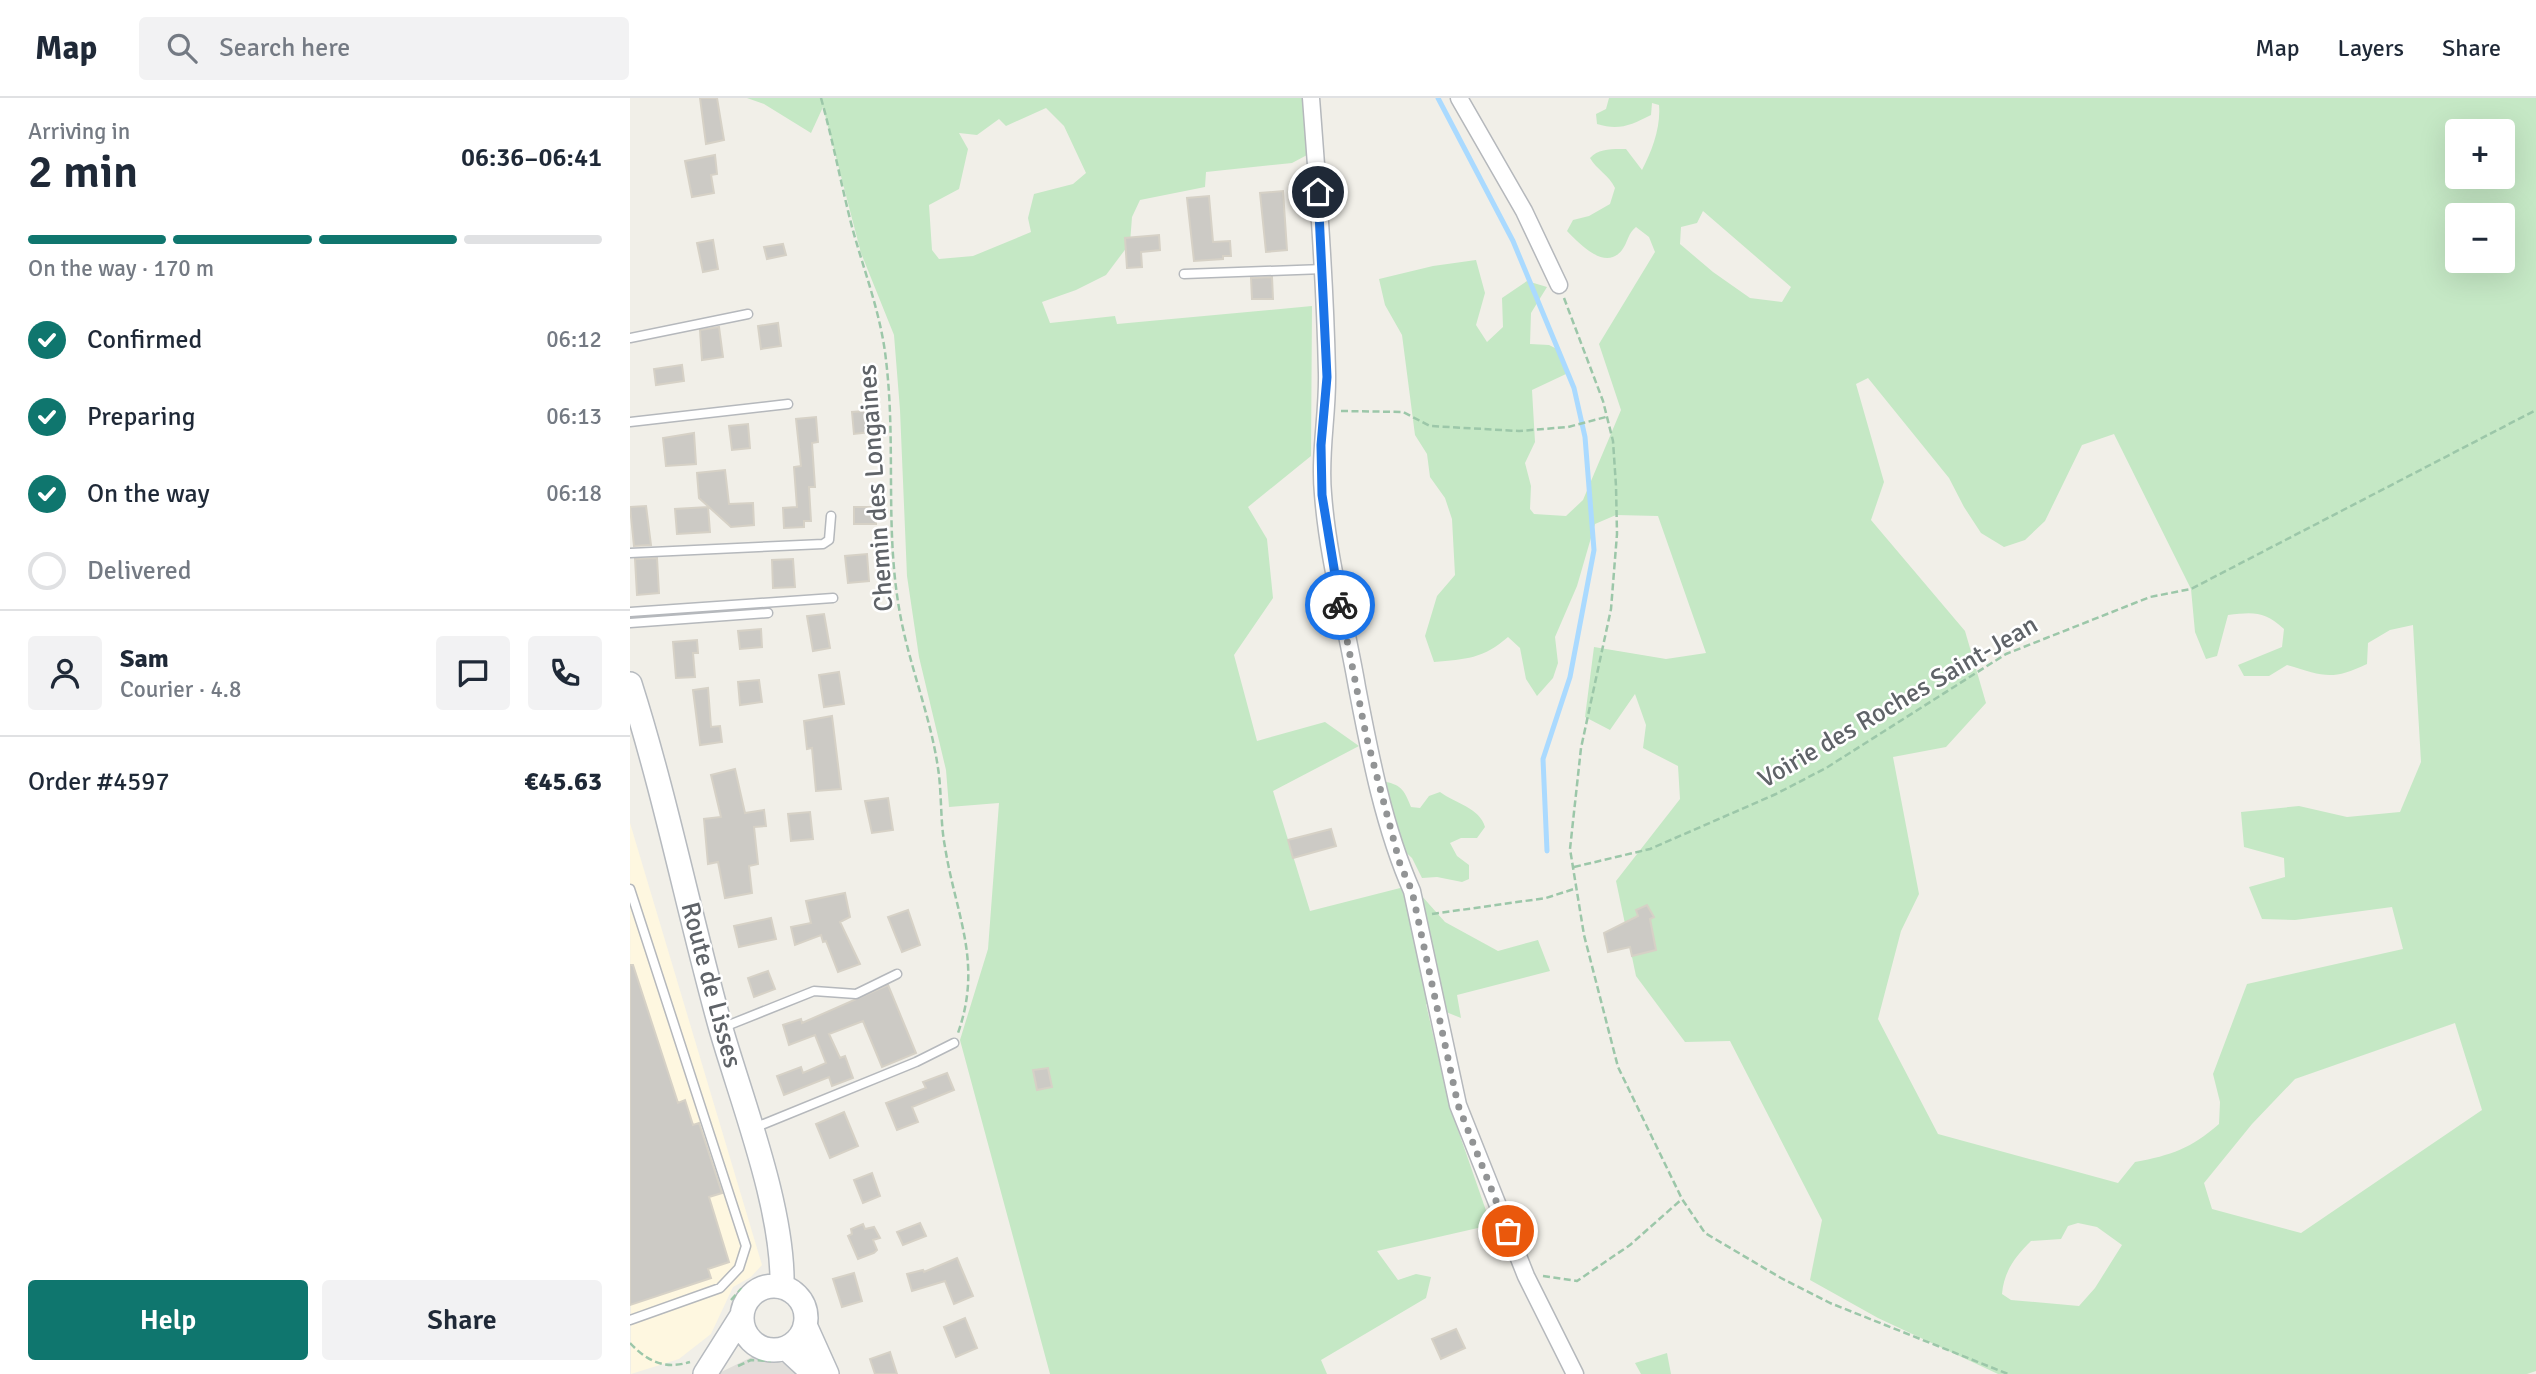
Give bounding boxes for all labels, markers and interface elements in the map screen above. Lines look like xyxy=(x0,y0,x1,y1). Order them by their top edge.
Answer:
search box xyxy=(139,17,629,80)
text: Map xyxy=(35,28,97,69)
icon: search xyxy=(163,29,201,67)
text: Search here xyxy=(219,32,350,64)
text: Map xyxy=(2255,33,2300,63)
text: Layers xyxy=(2338,33,2404,63)
text: Share xyxy=(2442,33,2501,63)
text: Arriving in xyxy=(28,117,130,146)
map controls xyxy=(2445,119,2515,273)
button: + xyxy=(2445,119,2515,189)
text: 06:36–06:41 xyxy=(461,142,602,174)
text: 2 min xyxy=(28,144,138,200)
pin xyxy=(1288,162,1348,222)
icon: home xyxy=(1299,173,1337,211)
button: − xyxy=(2445,203,2515,273)
text: On the way · 170 m xyxy=(28,254,214,283)
icon: check xyxy=(28,321,66,359)
text: Confirmed xyxy=(87,324,202,356)
text: 06:12 xyxy=(546,325,602,354)
street label: Chemin des Longaines xyxy=(851,363,901,613)
icon: check xyxy=(28,398,66,436)
text: Preparing xyxy=(87,401,195,433)
text: 06:13 xyxy=(546,402,602,431)
icon: check xyxy=(28,475,66,513)
text: On the way xyxy=(87,478,210,510)
text: 06:18 xyxy=(546,479,602,508)
text: Delivered xyxy=(87,555,192,587)
courier xyxy=(1305,570,1375,640)
icon: bike xyxy=(1321,586,1359,624)
street label: Voirie des Roches Saint-Jean xyxy=(1752,609,2044,795)
button: person xyxy=(28,636,102,710)
button: chat xyxy=(436,636,510,710)
button: phone xyxy=(528,636,602,710)
text: Sam xyxy=(120,643,169,675)
text: Courier · 4.8 xyxy=(120,675,241,704)
text: Order #4597 xyxy=(28,766,169,798)
text: €45.63 xyxy=(524,766,602,798)
street label: Route de Lisses xyxy=(673,899,749,1071)
pin xyxy=(1478,1201,1538,1261)
icon: bag xyxy=(1489,1212,1527,1250)
button: Help xyxy=(28,1280,308,1360)
button: Share xyxy=(322,1280,602,1360)

